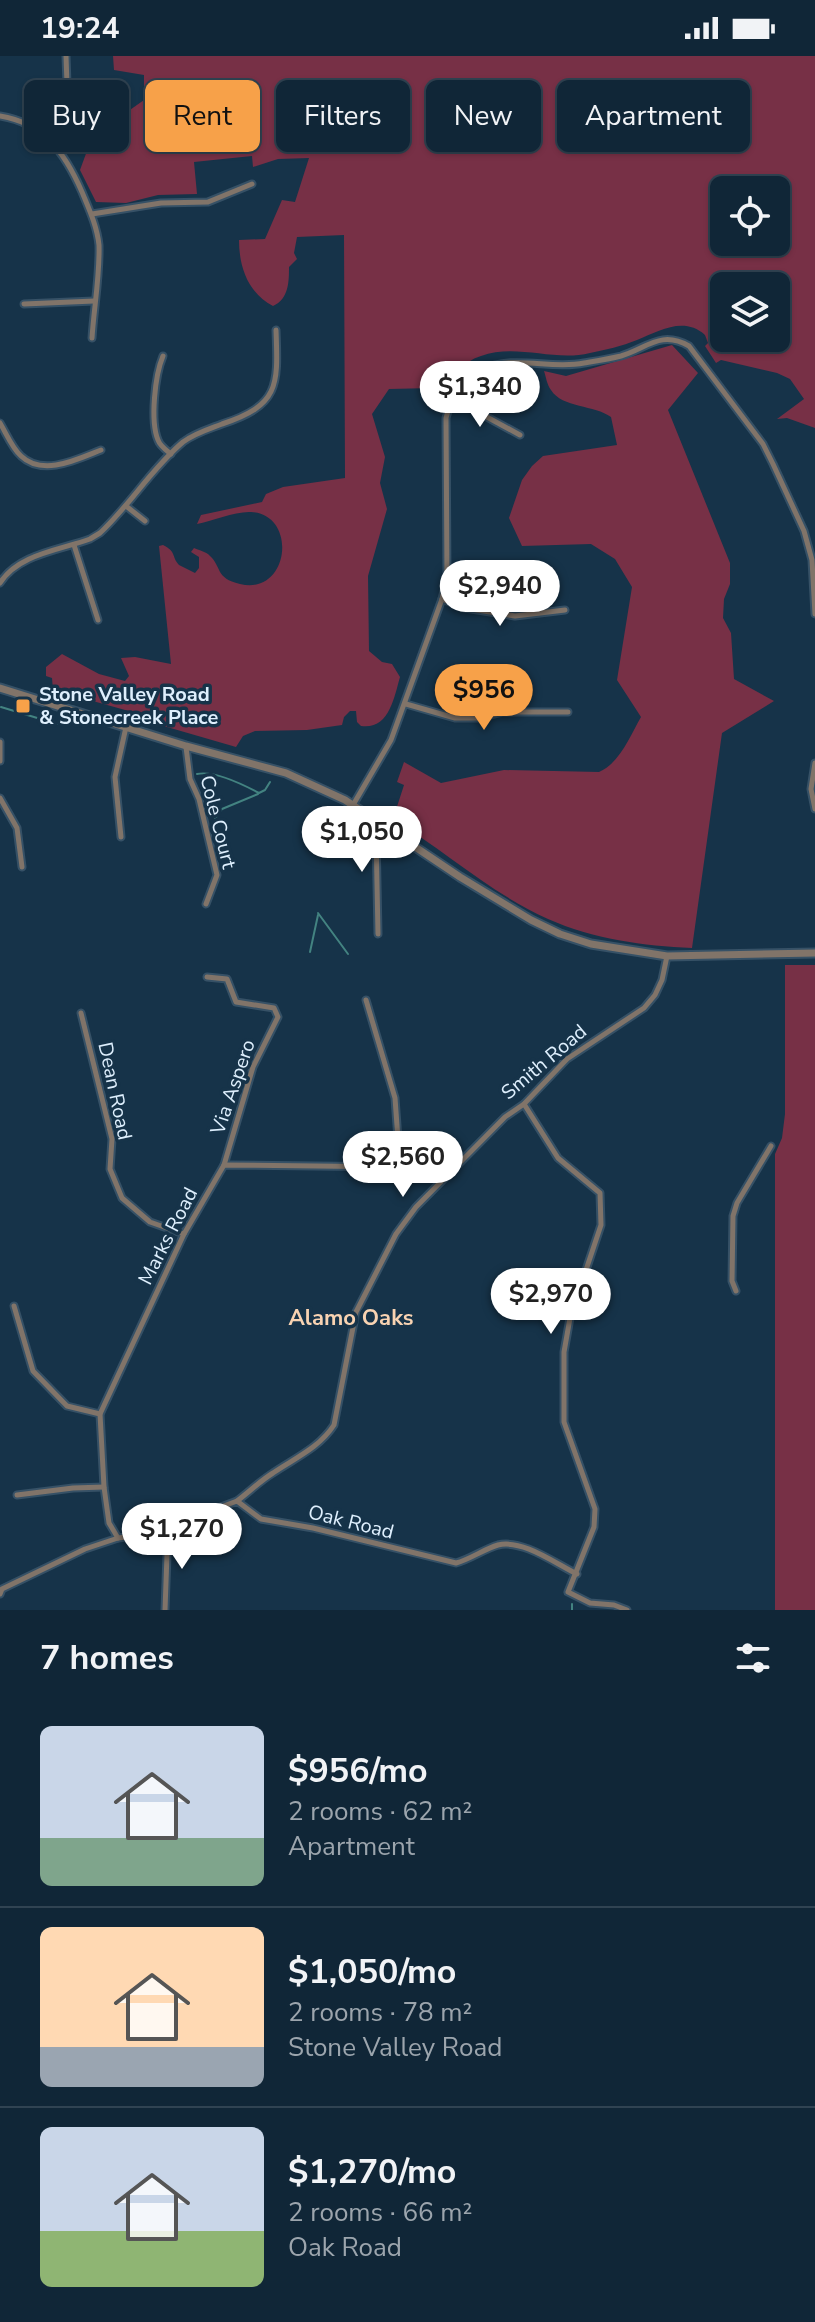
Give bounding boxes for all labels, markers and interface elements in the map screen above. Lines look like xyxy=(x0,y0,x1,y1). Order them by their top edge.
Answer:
text: 19:24 xyxy=(40,8,119,49)
chip: Buy xyxy=(24,80,129,152)
chip: Rent xyxy=(145,80,260,152)
chip: Filters xyxy=(276,80,410,152)
chip: New xyxy=(426,80,541,152)
chip: Apartment xyxy=(557,80,750,152)
map controls xyxy=(710,176,790,352)
button: locate xyxy=(710,176,790,256)
button: layers xyxy=(710,272,790,352)
pin: $1,340 xyxy=(415,361,545,429)
text: $1,340 xyxy=(438,369,522,404)
pin: $2,940 xyxy=(435,560,565,628)
text: $2,940 xyxy=(458,568,542,603)
pin: $956 xyxy=(437,664,531,732)
text: $956 xyxy=(453,672,515,707)
place label: Stone Valley Road & Stonecreek Place xyxy=(39,681,219,731)
marker: Stone Valley Road & Stonecreek Place xyxy=(14,697,32,715)
street label: Cole Court xyxy=(193,773,243,872)
pin: $1,050 xyxy=(297,806,427,874)
text: $1,050 xyxy=(320,814,404,849)
street label: Smith Road xyxy=(495,1018,593,1106)
street label: Via Aspero xyxy=(204,1036,262,1139)
street label: Dean Road xyxy=(91,1040,139,1142)
pin: $2,560 xyxy=(338,1131,468,1199)
text: $2,560 xyxy=(361,1139,445,1174)
street label: Marks Road xyxy=(132,1183,204,1289)
pin: $2,970 xyxy=(486,1268,616,1336)
text: $2,970 xyxy=(509,1276,593,1311)
district label: Alamo Oaks xyxy=(289,1303,413,1333)
street label: Oak Road xyxy=(305,1498,397,1546)
pin: $1,270 xyxy=(117,1503,247,1571)
text: $1,270 xyxy=(140,1511,224,1546)
text: 7 homes xyxy=(40,1635,174,1681)
icon: filters xyxy=(731,1636,775,1680)
text: $956/mo xyxy=(288,1748,428,1794)
icon: home xyxy=(104,1758,200,1854)
text: 2 rooms · 62 m² xyxy=(288,1794,472,1829)
text: Apartment xyxy=(288,1829,415,1864)
text: $1,050/mo xyxy=(288,1949,456,1995)
icon: home xyxy=(104,1959,200,2055)
text: 2 rooms · 78 m² xyxy=(288,1995,472,2030)
text: Stone Valley Road xyxy=(288,2030,502,2065)
text: $1,270/mo xyxy=(288,2149,456,2195)
icon: home xyxy=(104,2159,200,2255)
text: 2 rooms · 66 m² xyxy=(288,2195,472,2230)
text: Oak Road xyxy=(288,2230,402,2265)

